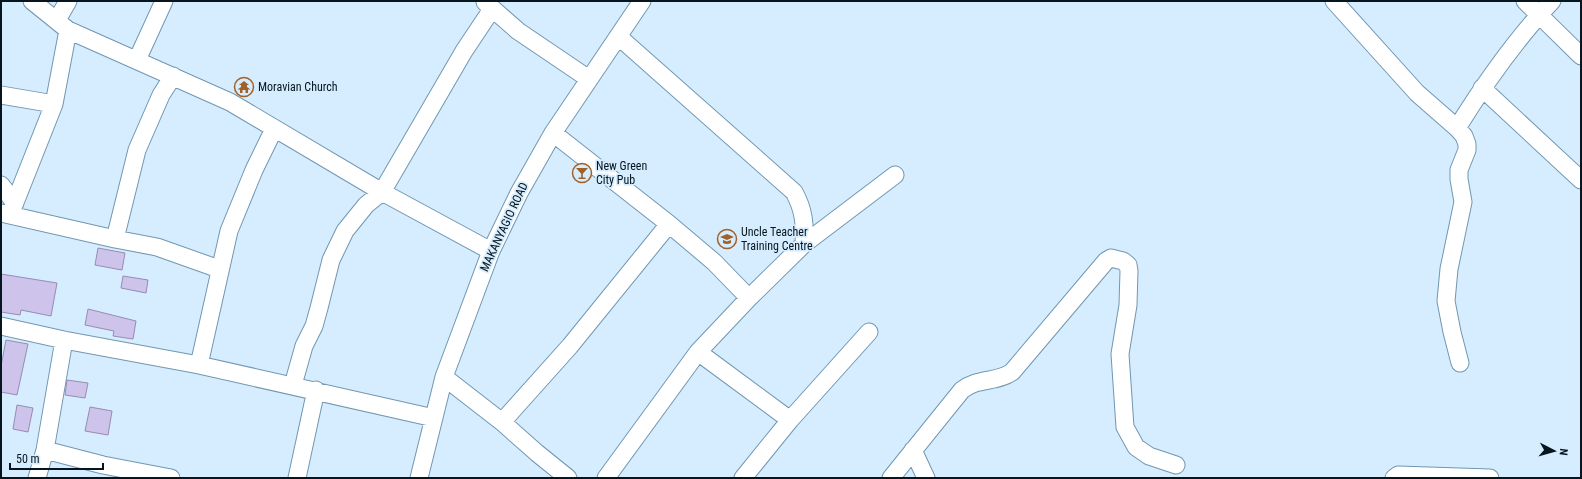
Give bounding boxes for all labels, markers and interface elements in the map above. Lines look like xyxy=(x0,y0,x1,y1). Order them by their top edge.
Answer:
temple icon: Moravian Church xyxy=(233,76,255,98)
place label: Moravian Church xyxy=(258,80,338,94)
place label: New Green City Pub xyxy=(596,159,647,187)
bar icon: New Green City Pub xyxy=(571,162,593,184)
street label: MAKANYAGIO ROAD xyxy=(477,180,531,274)
place label: Uncle Teacher Training Centre xyxy=(741,225,813,253)
school or university icon: Uncle Teacher Training Centre xyxy=(716,228,738,250)
north arrow xyxy=(1534,431,1574,471)
scale bar xyxy=(10,445,103,471)
text: N xyxy=(1557,448,1570,456)
text: 50 m xyxy=(16,452,40,466)

